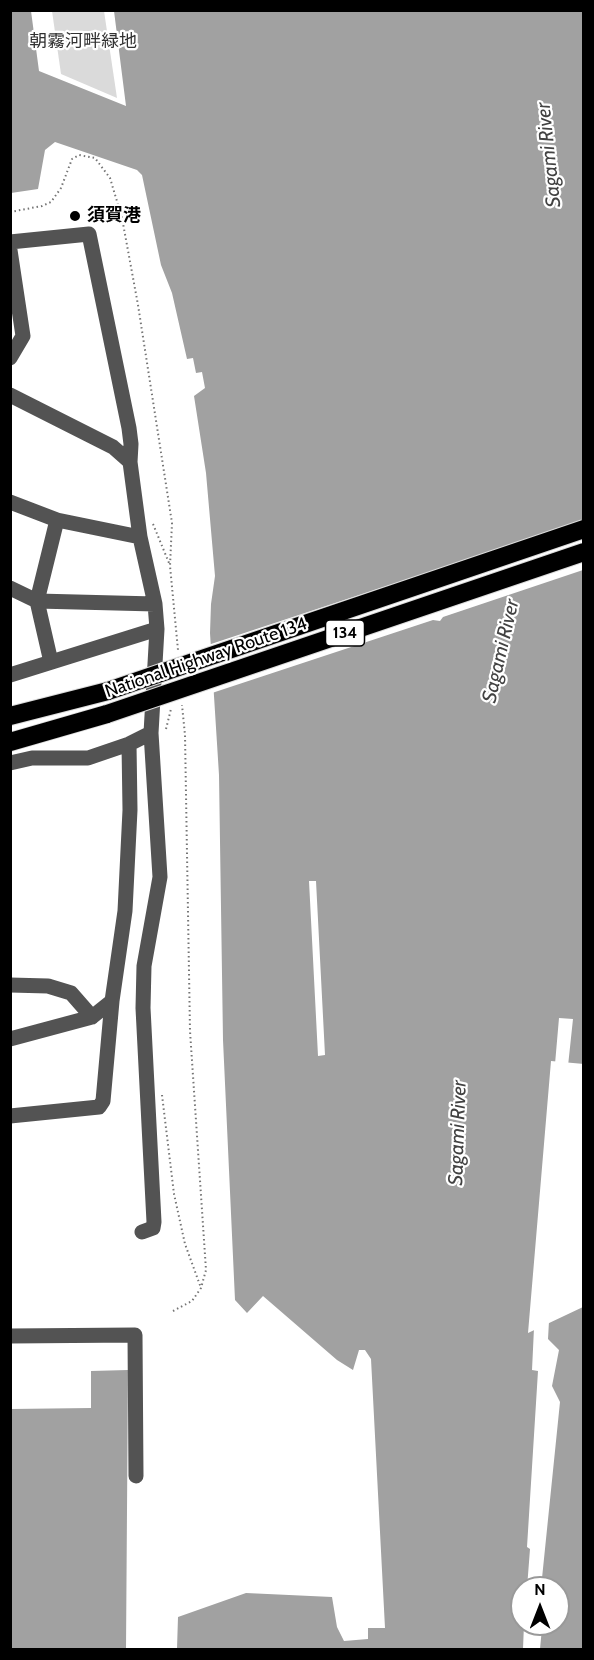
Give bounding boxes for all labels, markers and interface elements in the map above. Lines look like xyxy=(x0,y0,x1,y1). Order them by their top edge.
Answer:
park label: 朝霧河畔緑地 xyxy=(29,31,137,53)
water label: Sagami River xyxy=(532,101,566,209)
place label: 須賀港 xyxy=(87,205,141,227)
marker: 須賀港 xyxy=(68,209,82,223)
water label: Sagami River xyxy=(477,597,525,705)
street label: National Highway Route 134 xyxy=(102,613,310,703)
road number: 134 xyxy=(326,620,364,646)
water label: Sagami River xyxy=(444,1080,472,1186)
north arrow xyxy=(510,1576,570,1636)
text: N xyxy=(534,1580,546,1599)

